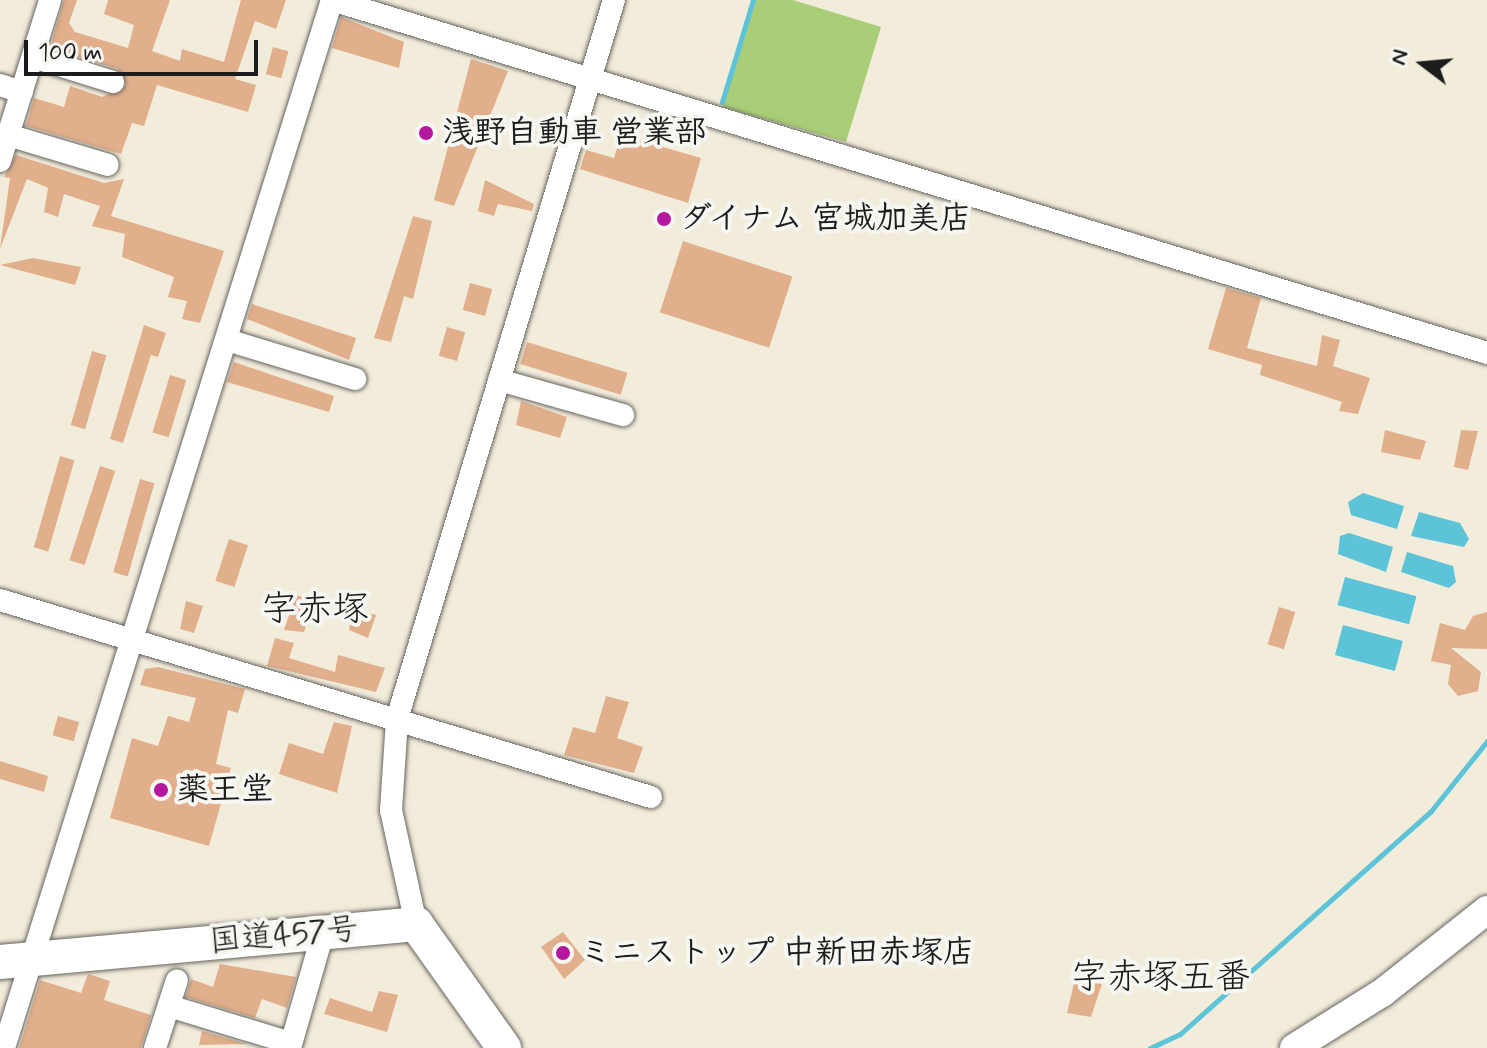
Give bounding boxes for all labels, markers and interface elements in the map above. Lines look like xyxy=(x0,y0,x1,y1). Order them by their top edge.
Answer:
scale bar xyxy=(28,24,262,74)
north arrow xyxy=(1383,24,1463,104)
text: 100 m xyxy=(38,38,102,69)
text: N xyxy=(1384,46,1415,68)
place label: 浅野自動車 営業部 xyxy=(442,114,707,152)
marker: 浅野自動車 営業部 xyxy=(417,124,435,142)
place label: ダイナム 宮城加美店 xyxy=(680,200,977,238)
marker: ダイナム 宮城加美店 xyxy=(655,210,673,228)
district label: 字赤塚 xyxy=(261,589,369,633)
place label: 薬王堂 xyxy=(177,771,273,809)
marker: 薬王堂 xyxy=(152,781,170,799)
street label: 国道457号 xyxy=(208,910,360,962)
place label: ミニストップ 中新田赤塚店 xyxy=(579,934,972,972)
marker: ミニストップ 中新田赤塚店 xyxy=(554,944,572,962)
district label: 字赤塚五番 xyxy=(1071,957,1251,1001)

